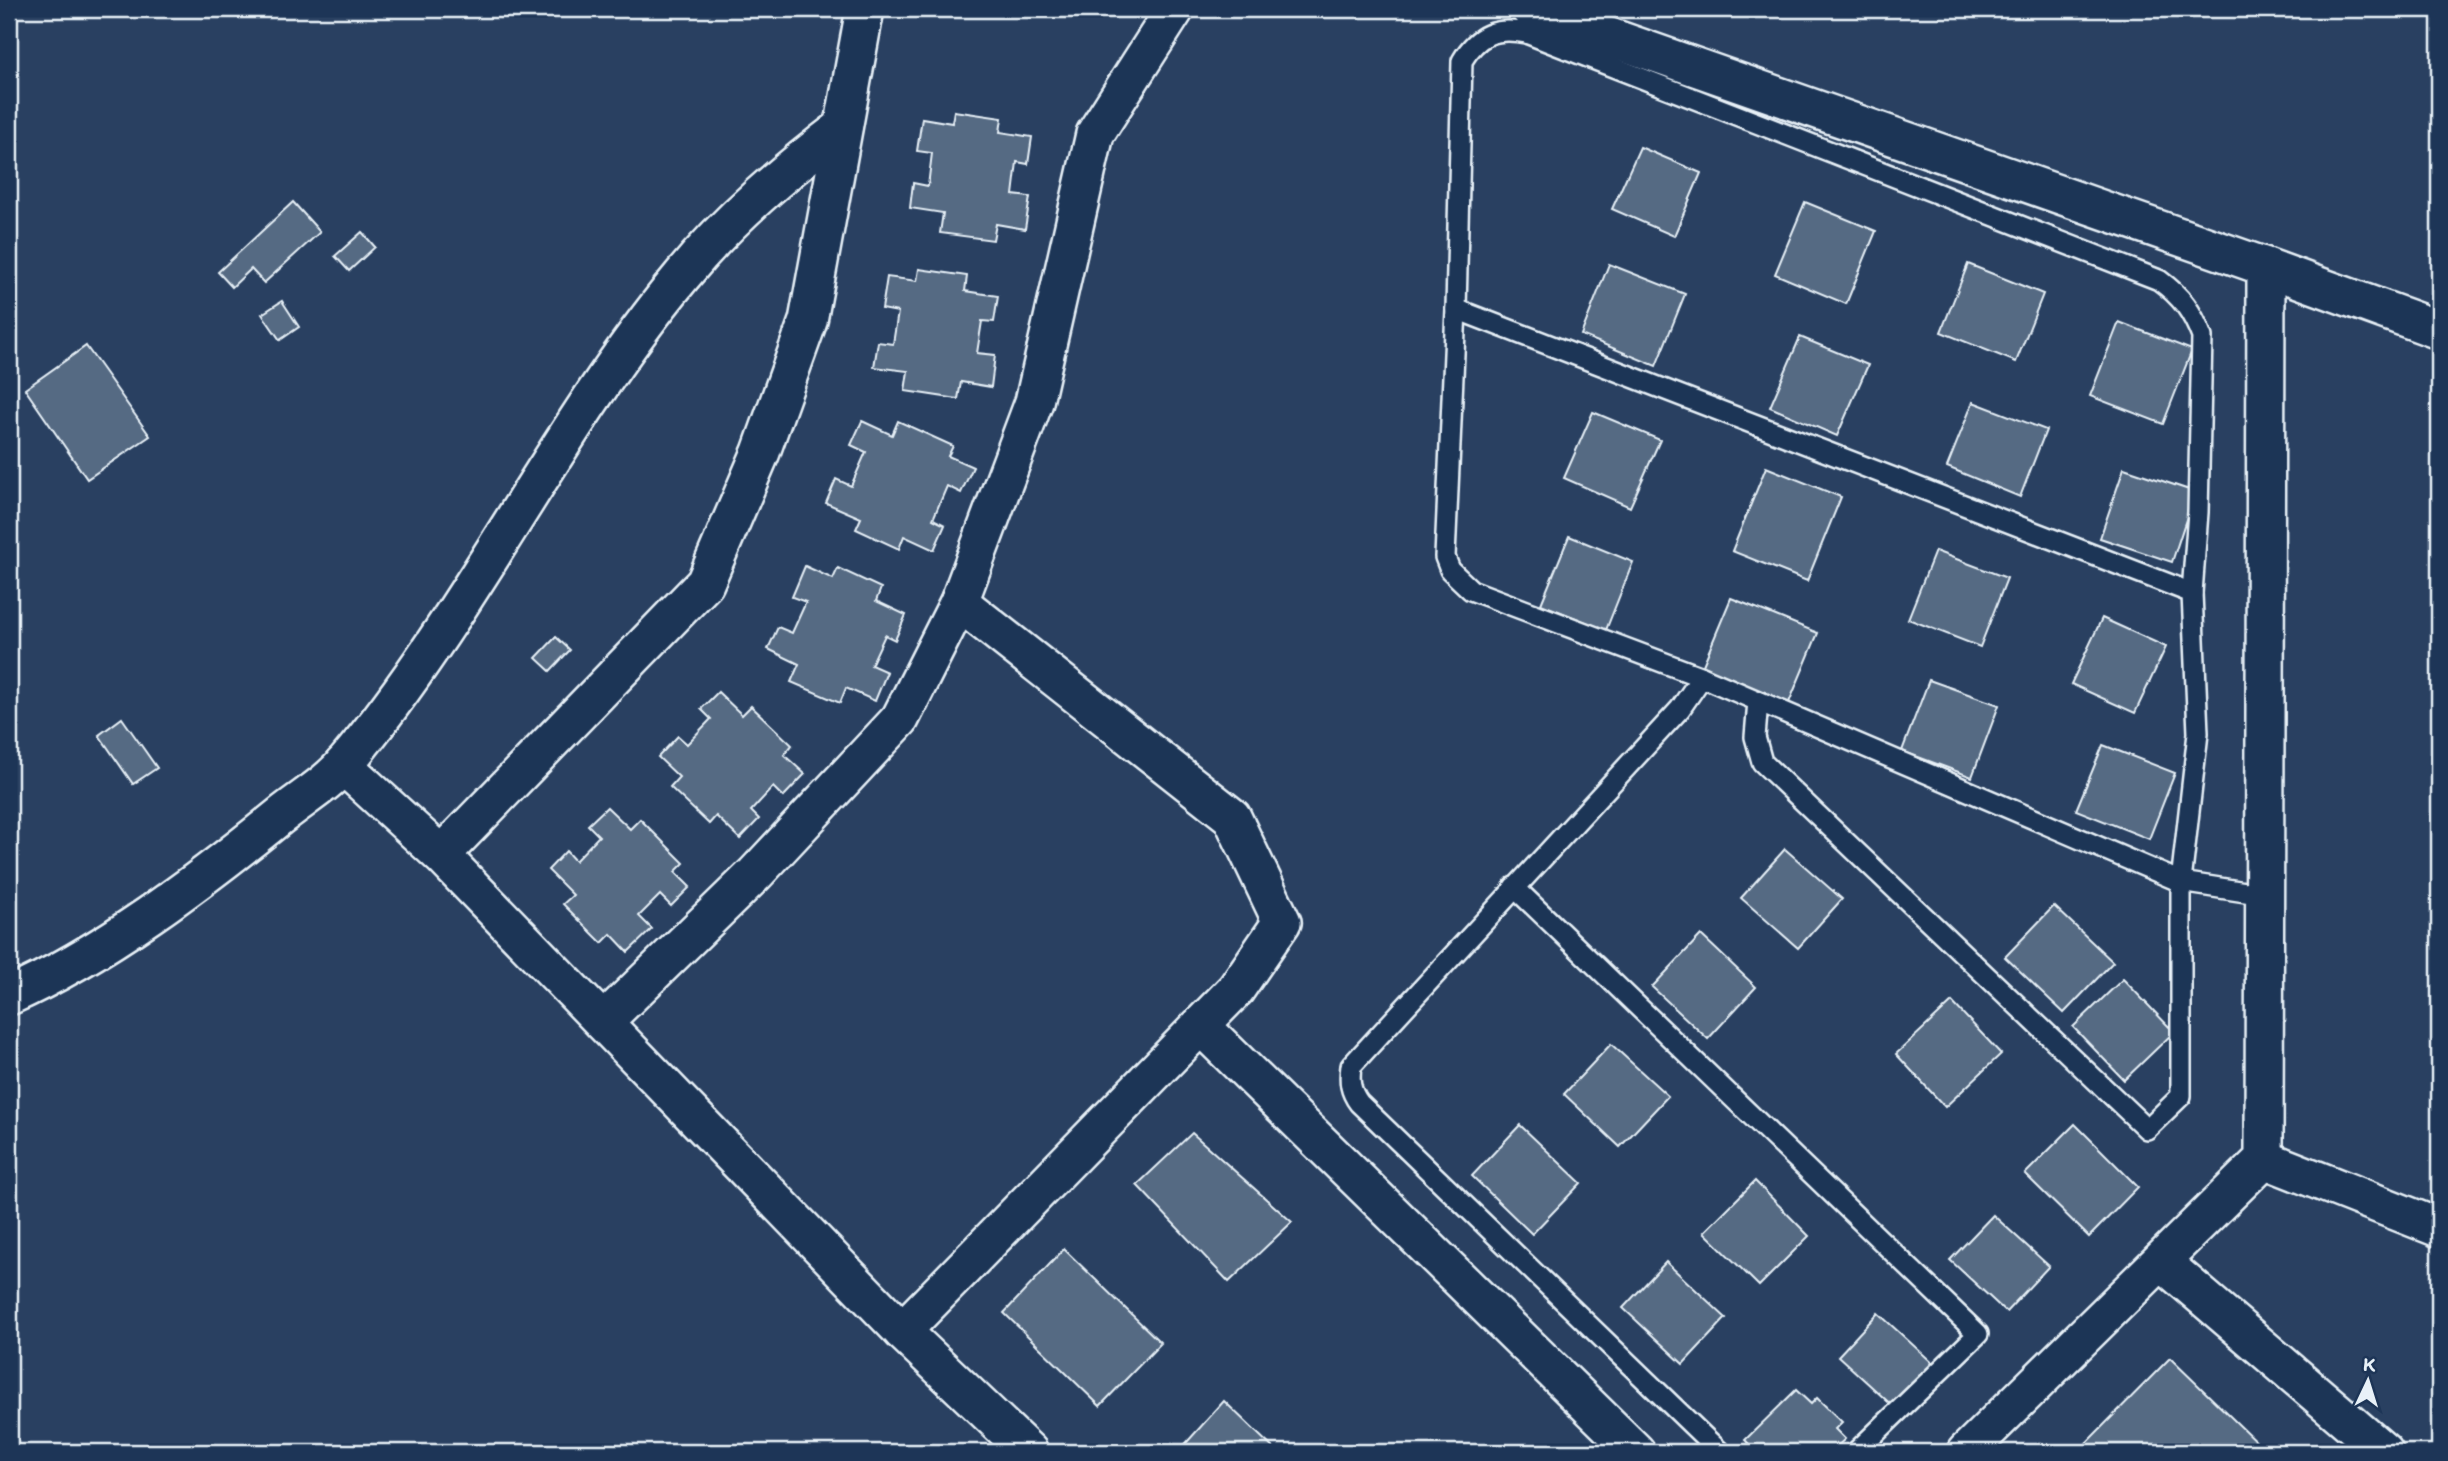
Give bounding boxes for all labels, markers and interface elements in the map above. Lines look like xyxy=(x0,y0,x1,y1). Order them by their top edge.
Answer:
north arrow xyxy=(2332,1346,2402,1416)
text: K xyxy=(2362,1353,2377,1376)

